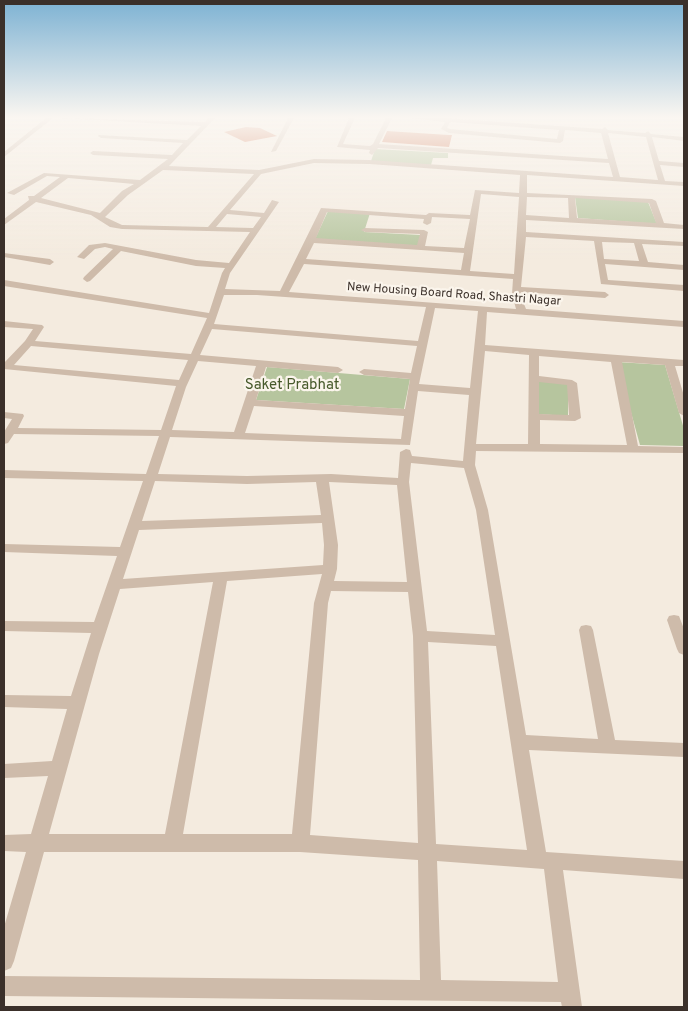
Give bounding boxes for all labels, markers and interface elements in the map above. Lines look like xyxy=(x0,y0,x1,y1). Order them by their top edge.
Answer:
street label: New Housing Board Road, Shastri Nagar xyxy=(346,280,562,310)
park label: Saket Prabhat xyxy=(245,377,339,395)

